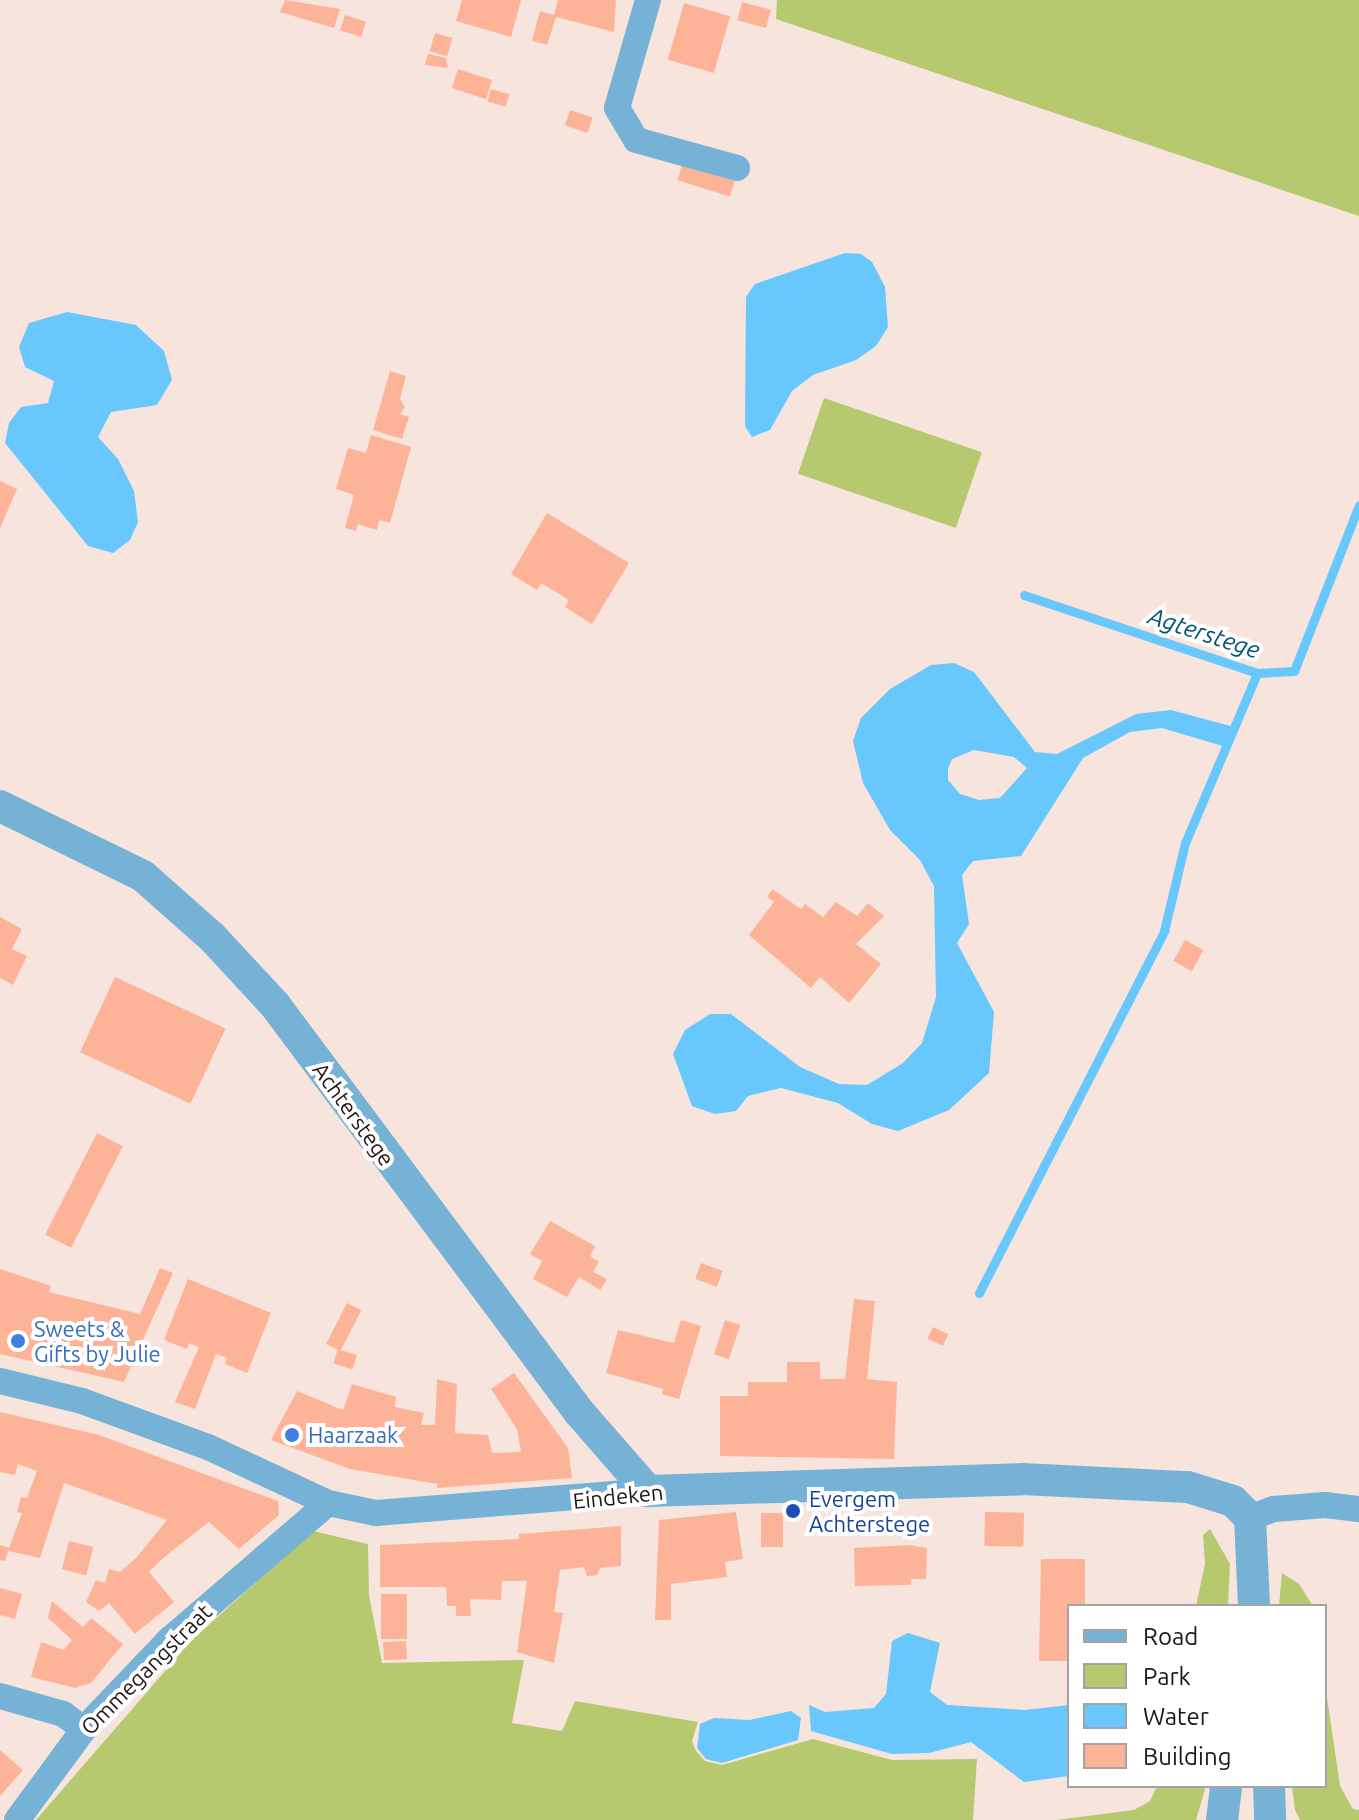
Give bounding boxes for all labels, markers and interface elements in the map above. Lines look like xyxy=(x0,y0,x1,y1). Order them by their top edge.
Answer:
water label: Agterstege xyxy=(1145,601,1263,665)
street label: Achterstege xyxy=(308,1057,400,1171)
place label: Sweets & Gifts by Julie xyxy=(34,1315,161,1366)
marker: Sweets & Gifts by Julie xyxy=(9,1332,27,1350)
place label: Haarzaak xyxy=(308,1422,398,1448)
marker: Haarzaak xyxy=(283,1426,301,1444)
street label: Eindeken xyxy=(572,1478,664,1514)
place label: Evergem Achterstege xyxy=(809,1485,930,1536)
marker: Evergem Achterstege xyxy=(784,1502,802,1520)
street label: Ommegangstraat xyxy=(75,1598,217,1740)
legend xyxy=(1067,1604,1327,1788)
text: Road xyxy=(1143,1623,1198,1650)
text: Park xyxy=(1143,1663,1191,1690)
text: Water xyxy=(1143,1703,1209,1730)
text: Building xyxy=(1143,1743,1231,1770)

